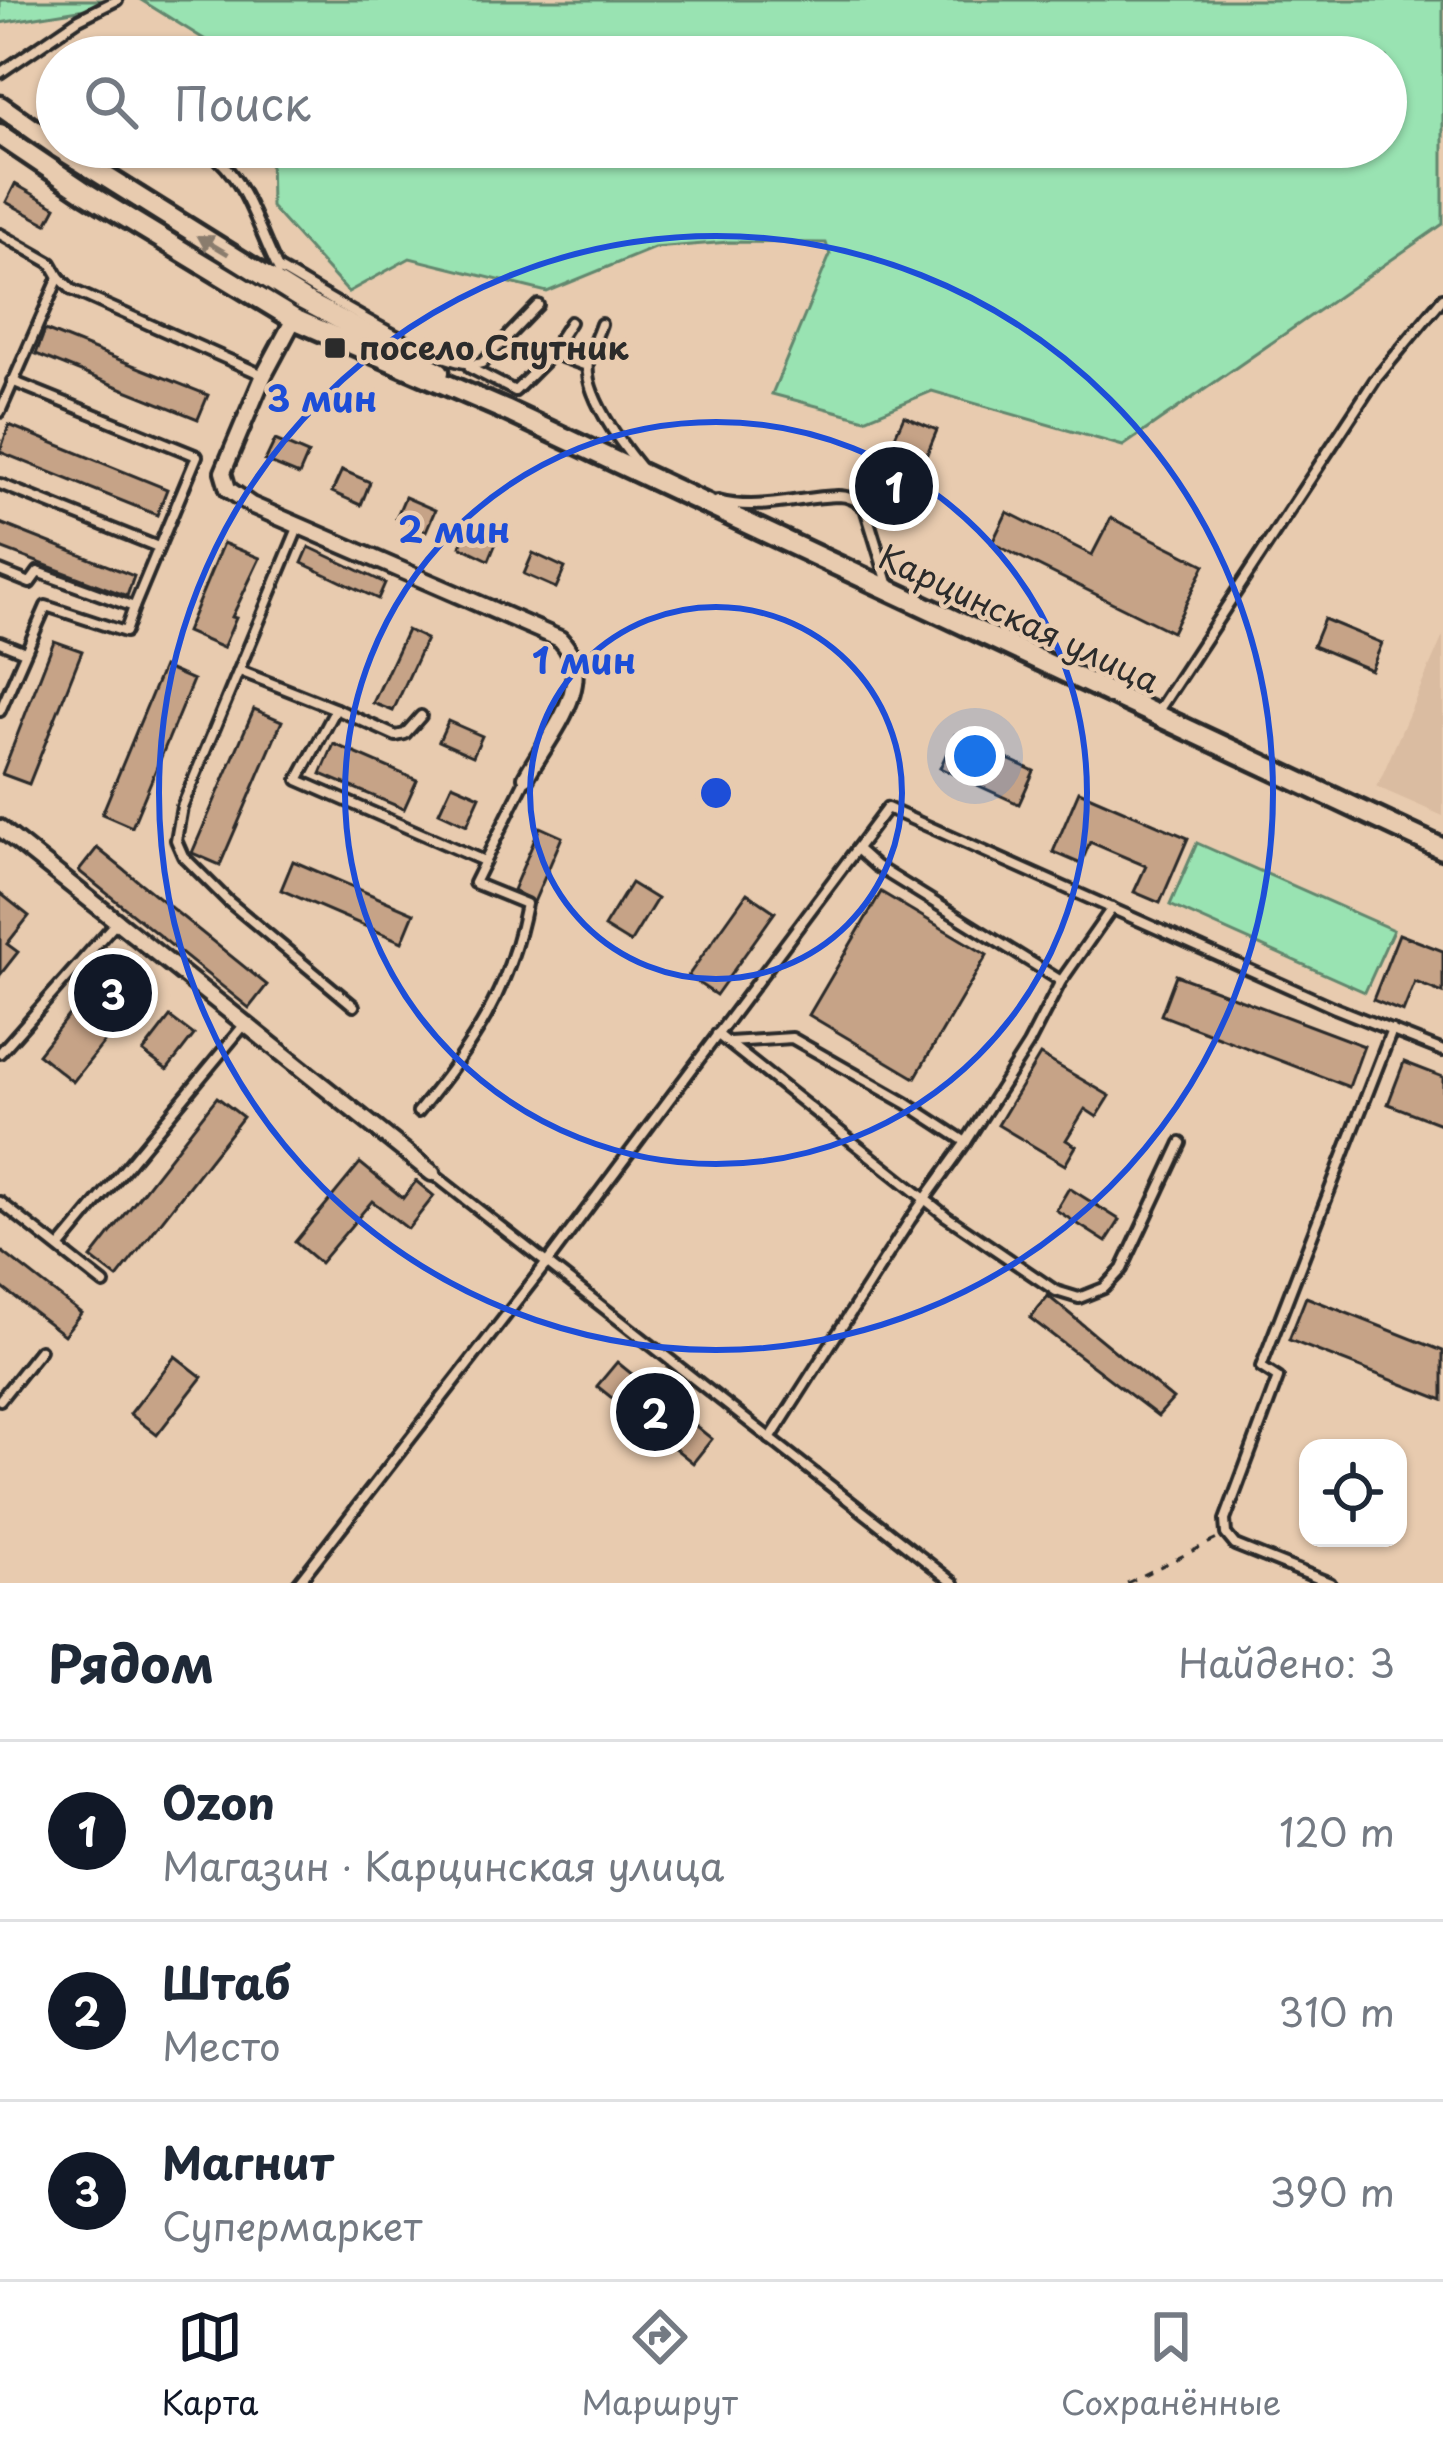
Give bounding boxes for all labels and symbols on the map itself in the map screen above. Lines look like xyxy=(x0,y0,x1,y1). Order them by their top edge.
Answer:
one-way arrow xyxy=(196,235,230,256)
place label: посело Спутник xyxy=(359,321,630,371)
marker: посело Спутник xyxy=(322,335,348,361)
text: 3 мин xyxy=(267,370,377,424)
pin: 1 xyxy=(855,441,933,531)
text: 2 мин xyxy=(398,501,510,555)
street label: Карцинская улица xyxy=(871,530,1169,704)
text: 1 мин xyxy=(532,632,636,686)
your location xyxy=(945,726,1005,786)
centre of rings xyxy=(695,772,737,814)
pin: 3 xyxy=(74,948,152,1038)
pin: 2 xyxy=(616,1367,694,1457)

